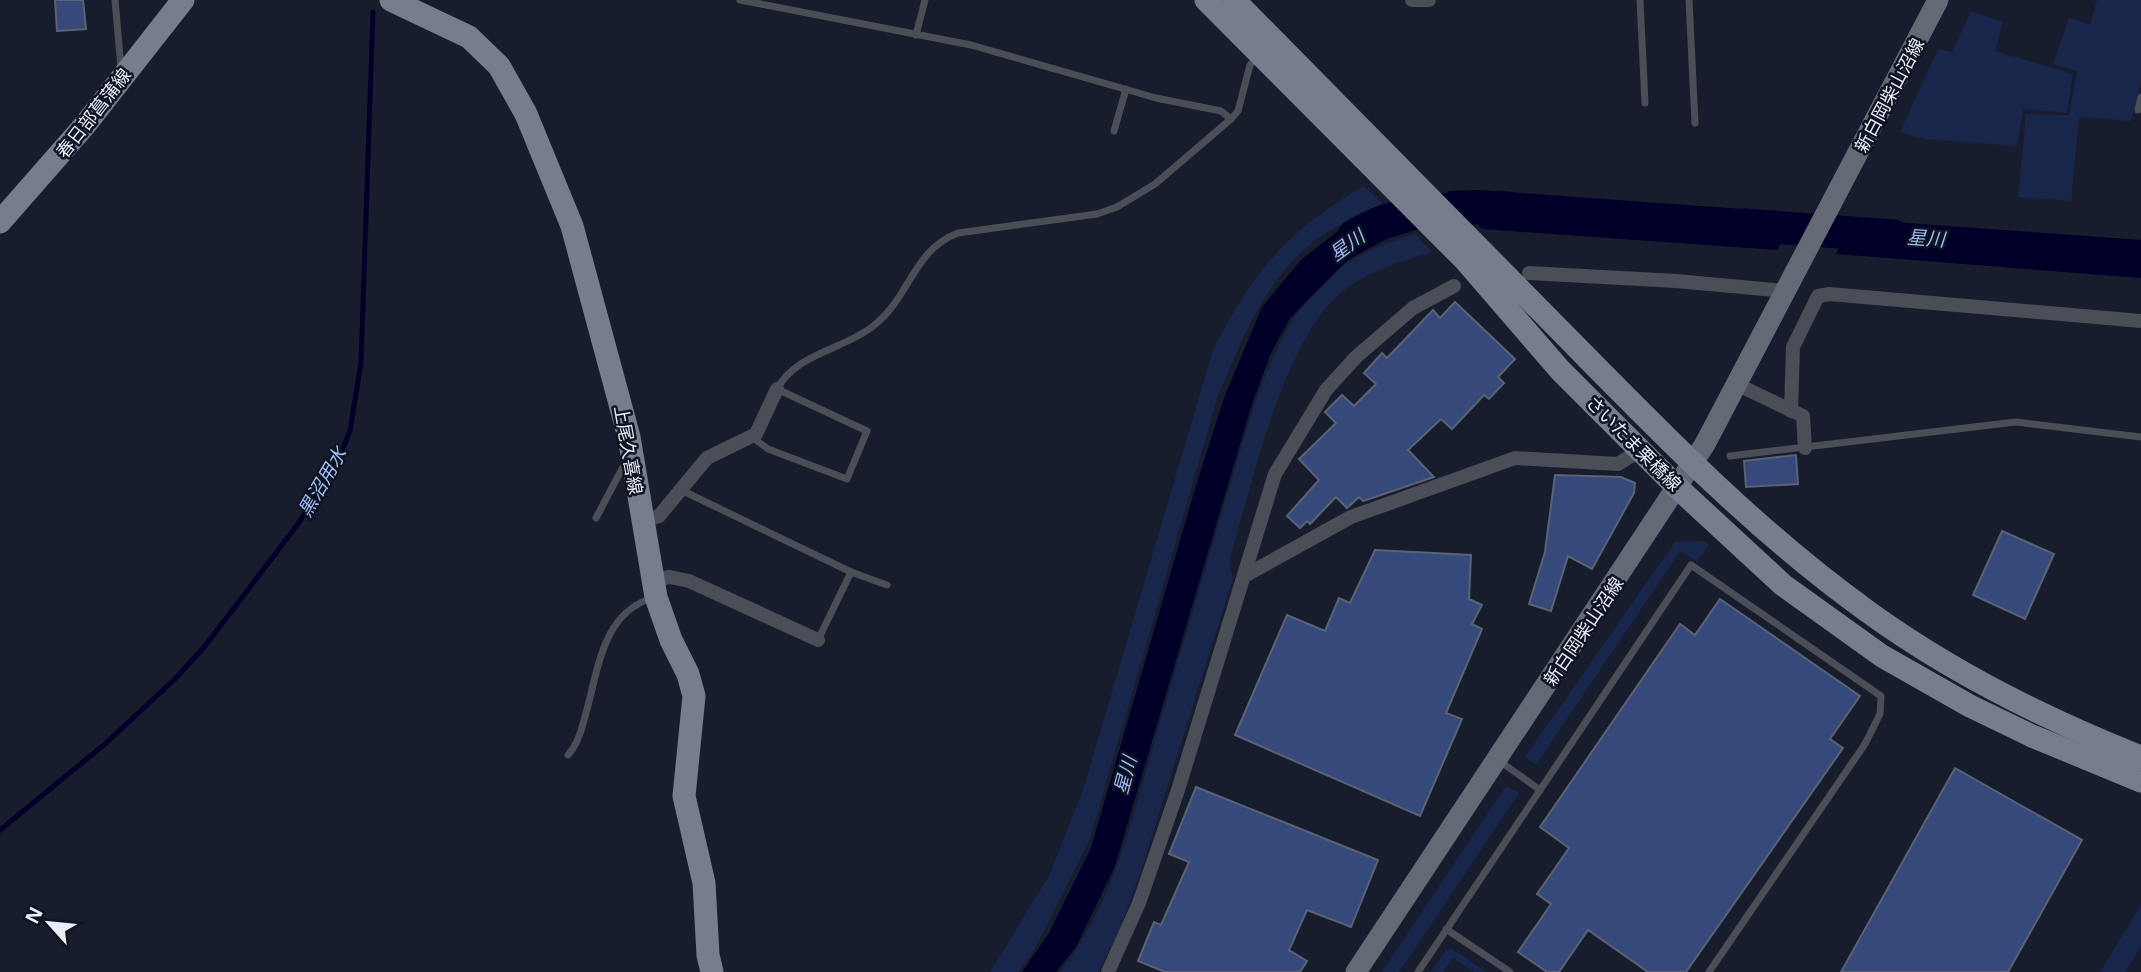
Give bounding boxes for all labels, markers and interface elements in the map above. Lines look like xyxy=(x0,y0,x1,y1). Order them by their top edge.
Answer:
street label: 新白岡柴山沼線 xyxy=(1849,34,1929,156)
street label: 春日部菖蒲線 xyxy=(50,63,136,163)
water label: 星川 xyxy=(1324,222,1372,267)
water label: 星川 xyxy=(1906,224,1948,252)
street label: さいたま栗橋線 xyxy=(1581,390,1687,496)
street label: 上尾久喜線 xyxy=(609,404,649,496)
water label: 黒沼用水 xyxy=(292,441,353,521)
street label: 新白岡柴山沼線 xyxy=(1538,572,1628,690)
water label: 星川 xyxy=(1108,751,1143,797)
north arrow xyxy=(14,888,84,958)
text: N xyxy=(19,902,49,928)

